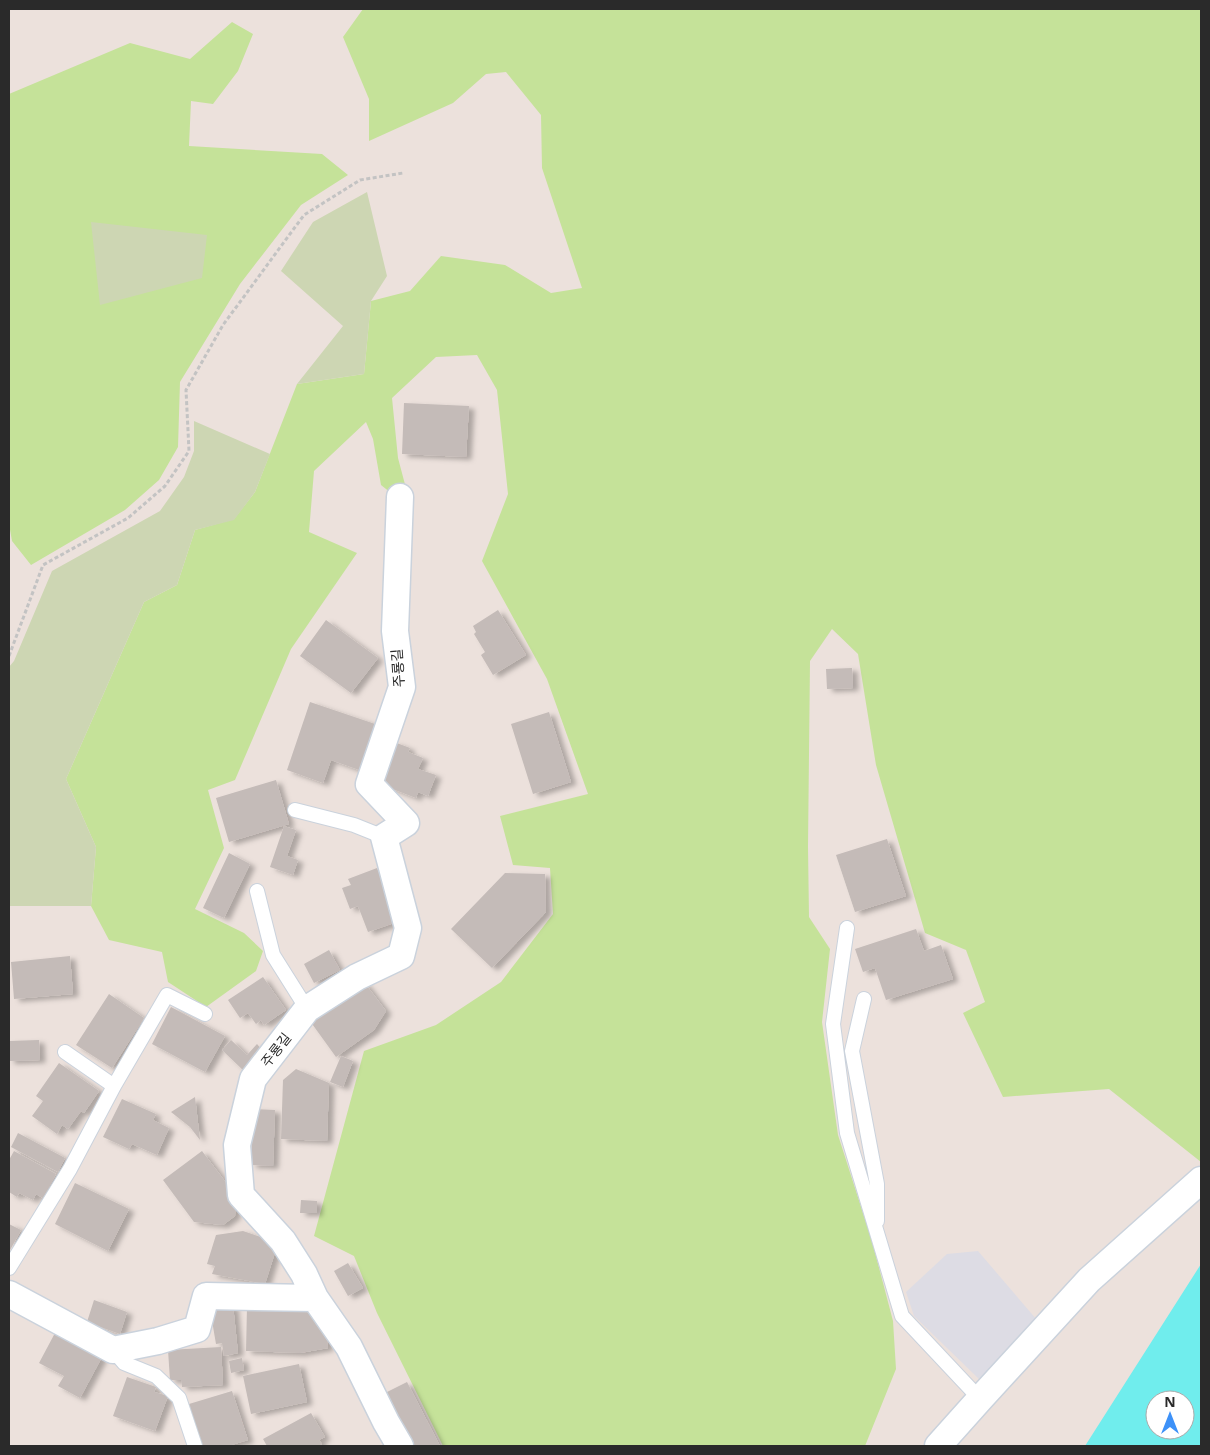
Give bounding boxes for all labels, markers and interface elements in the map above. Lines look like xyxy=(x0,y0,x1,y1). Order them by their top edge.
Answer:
street label: 주룡길 xyxy=(387,648,408,688)
street label: 주룡길 xyxy=(256,1029,295,1071)
north arrow xyxy=(1145,1390,1195,1440)
text: N xyxy=(1164,1392,1176,1411)

